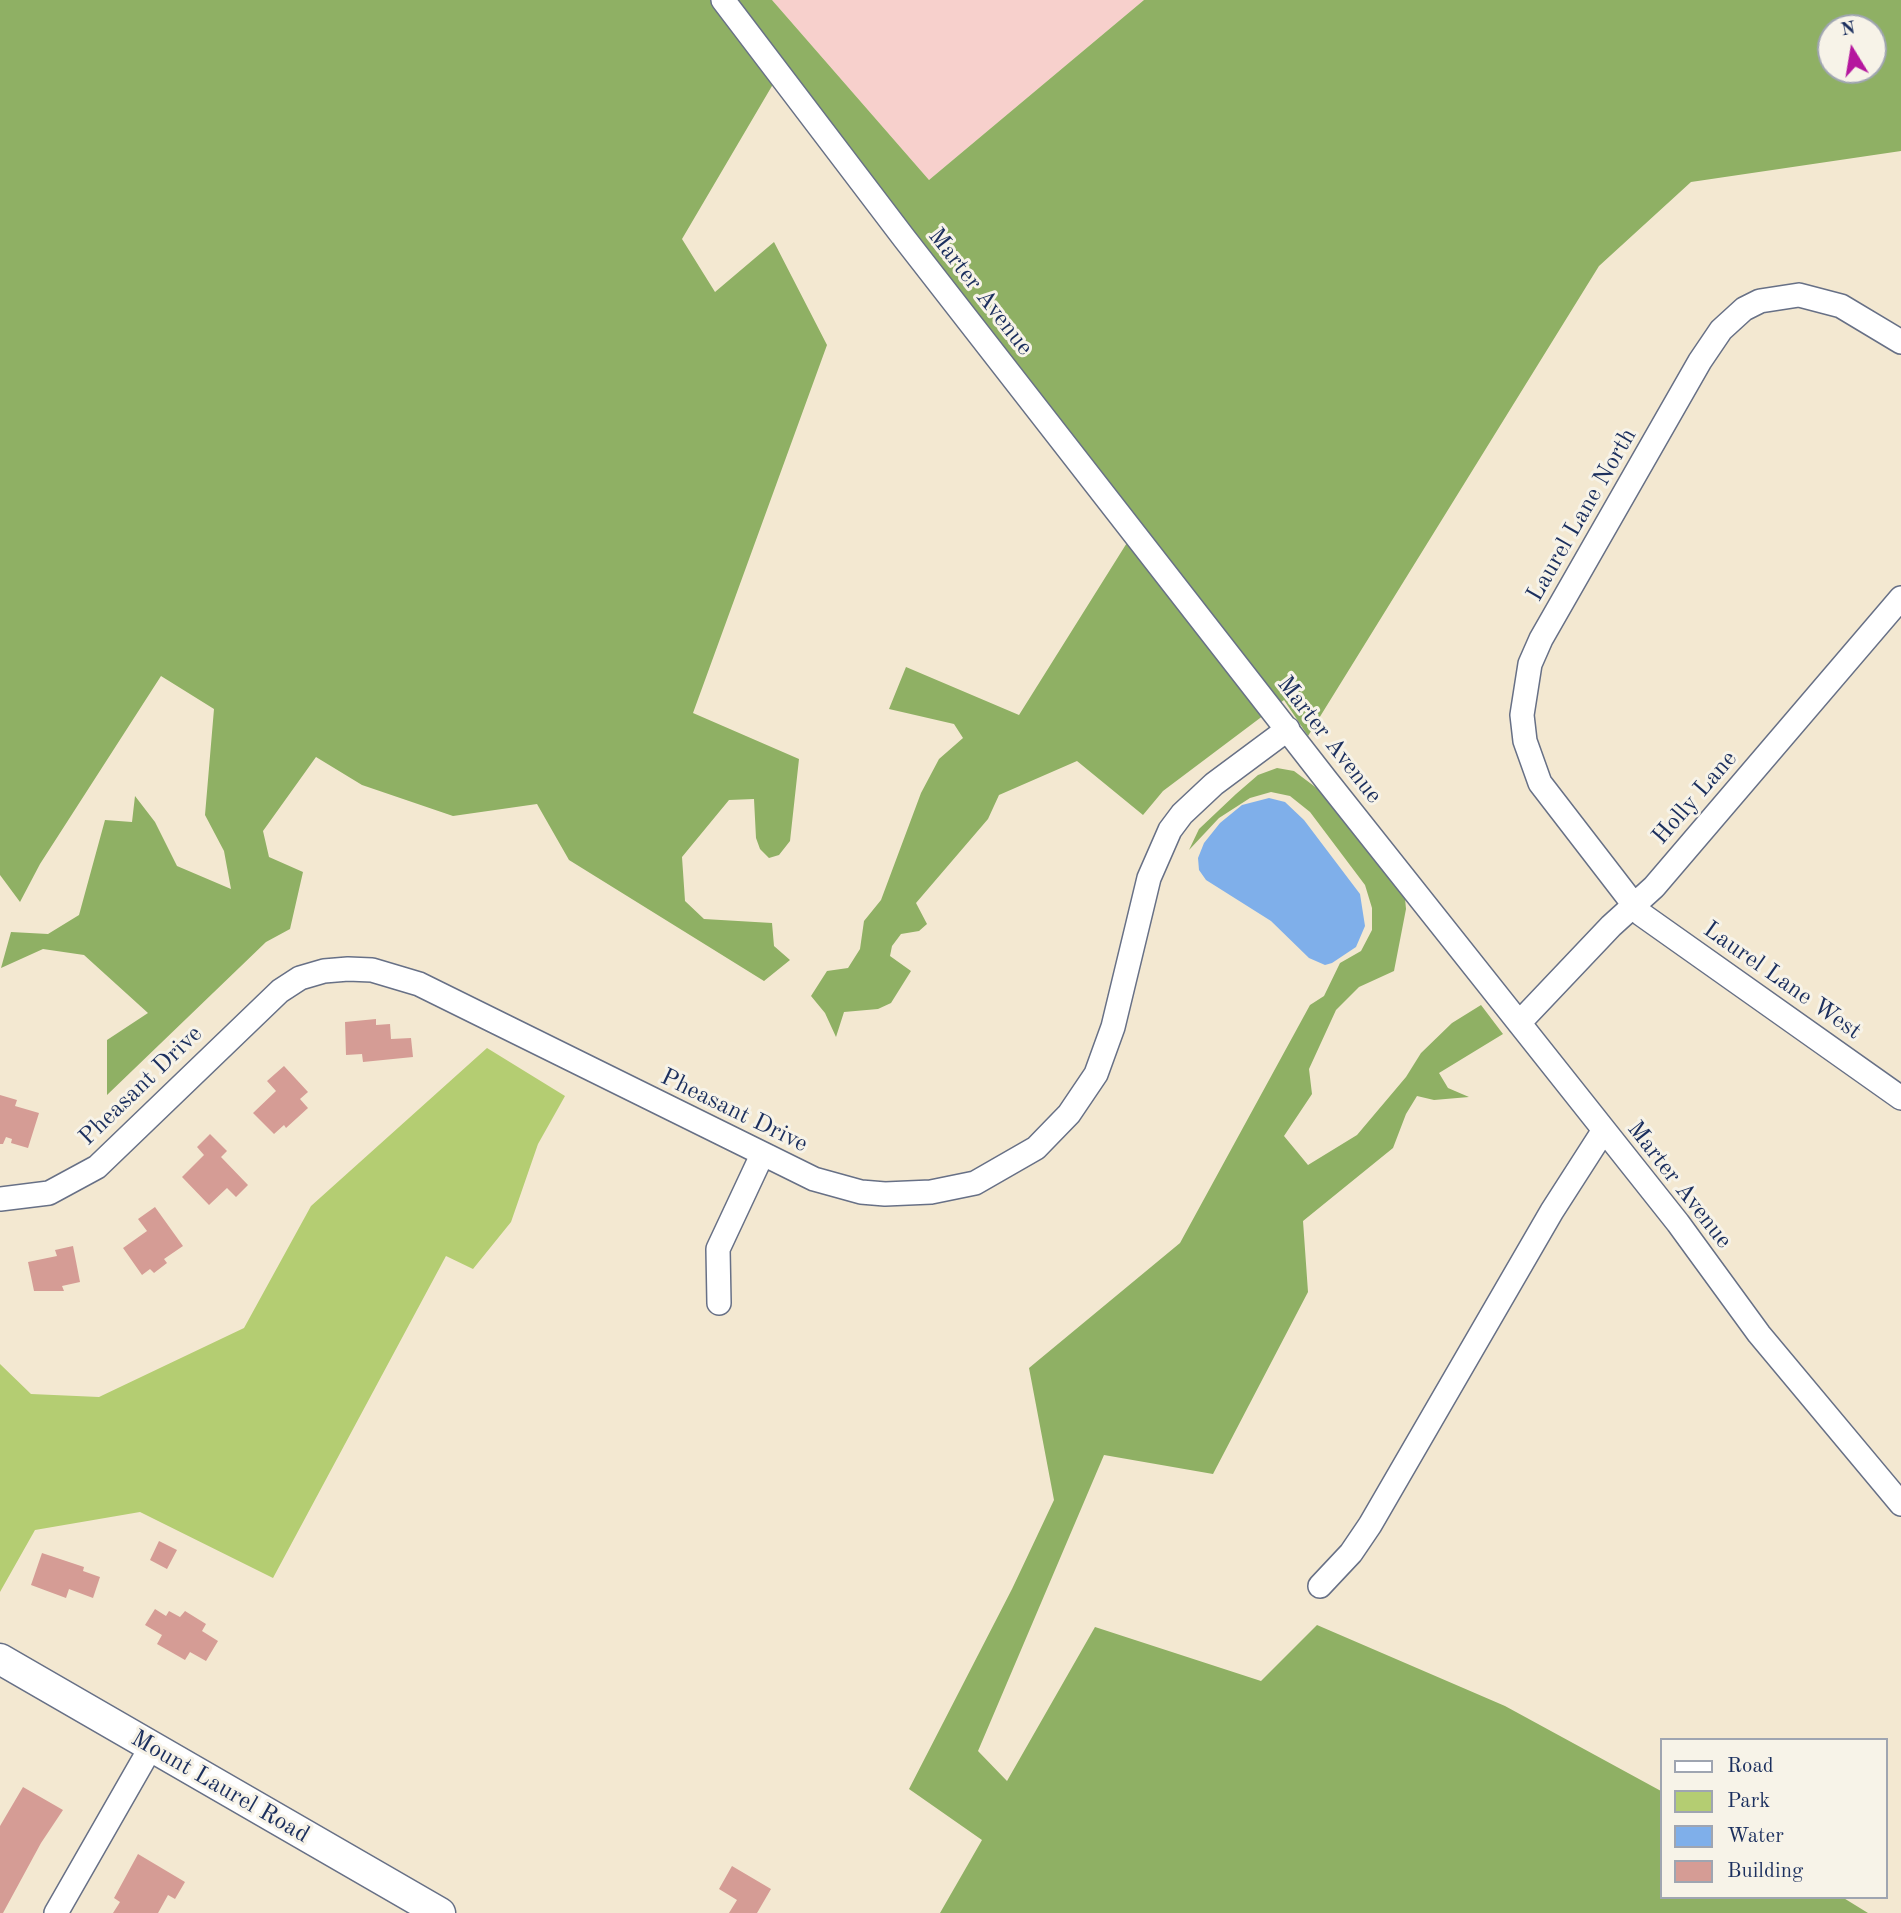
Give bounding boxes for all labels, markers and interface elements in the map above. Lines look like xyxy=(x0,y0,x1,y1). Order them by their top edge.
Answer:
north arrow xyxy=(1817,14,1887,84)
text: N xyxy=(1839,19,1857,41)
street label: Marter Avenue xyxy=(921,222,1039,362)
street label: Laurel Lane North xyxy=(1521,423,1643,607)
street label: Marter Avenue xyxy=(1270,670,1388,810)
street label: Holly Lane xyxy=(1646,745,1744,851)
street label: Laurel Lane West xyxy=(1697,916,1867,1046)
street label: Pheasant Drive xyxy=(73,1020,209,1152)
street label: Pheasant Drive xyxy=(656,1063,812,1159)
street label: Marter Avenue xyxy=(1620,1115,1738,1255)
street label: Mount Laurel Road xyxy=(126,1724,314,1850)
legend xyxy=(1660,1738,1887,1899)
text: Road xyxy=(1727,1756,1774,1777)
text: Park xyxy=(1727,1791,1770,1812)
text: Water xyxy=(1727,1826,1784,1847)
text: Building xyxy=(1727,1861,1803,1882)

